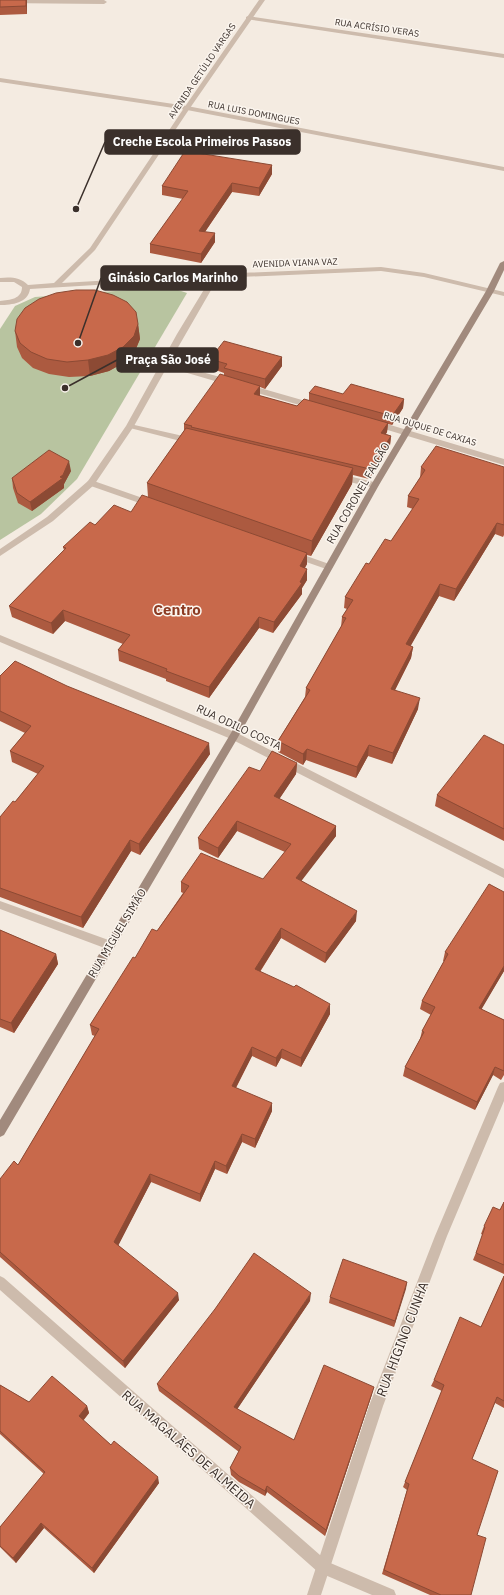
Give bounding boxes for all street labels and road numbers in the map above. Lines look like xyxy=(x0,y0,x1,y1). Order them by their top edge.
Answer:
street label: RUA ACRÍSIO VERAS xyxy=(334,15,420,39)
street label: AVENIDA GETÚLIO VARGAS xyxy=(165,20,238,121)
street label: RUA LUIS DOMINGUES xyxy=(207,98,301,127)
street label: AVENIDA VIANA VAZ xyxy=(252,256,338,269)
street label: RUA DUQUE DE CAXIAS xyxy=(382,409,478,448)
street label: RUA CORONEL FALCÃO xyxy=(323,440,393,546)
street label: RUA ODILO COSTA xyxy=(194,701,284,753)
street label: RUA MIGUEL SIMÃO xyxy=(85,886,149,980)
street label: RUA HIGINO CUNHA xyxy=(373,1279,432,1399)
street label: RUA MAGALÃES DE ALMEIDA xyxy=(118,1387,260,1513)

